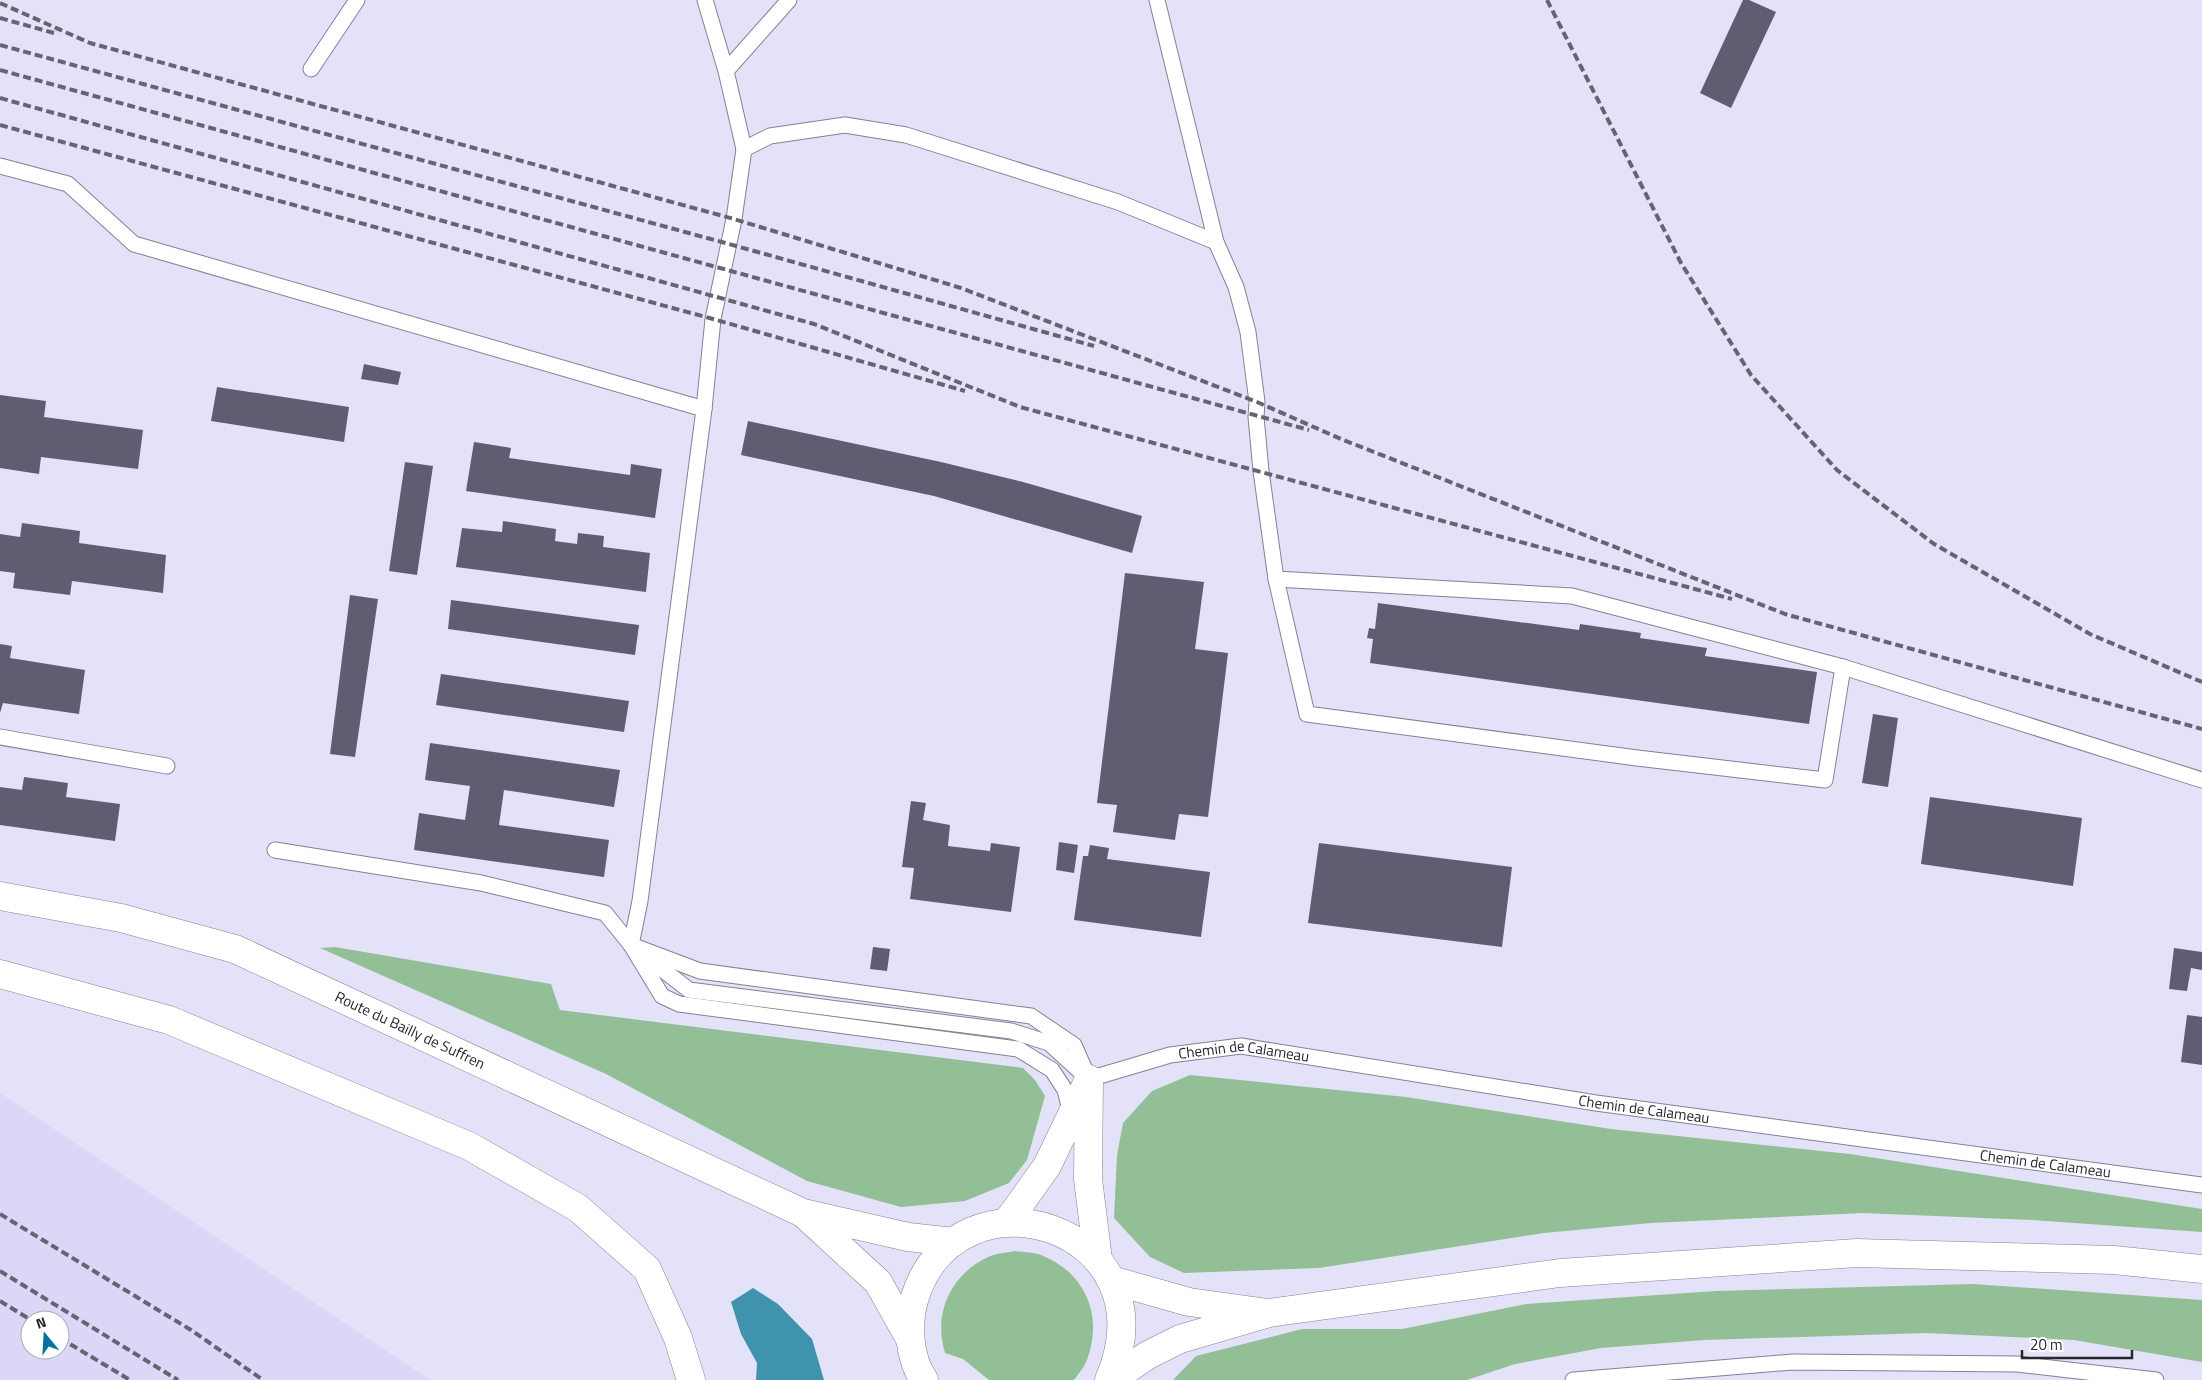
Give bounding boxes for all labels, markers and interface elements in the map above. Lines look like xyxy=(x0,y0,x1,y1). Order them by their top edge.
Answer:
street label: Route du Bailly de Suffren xyxy=(331,985,489,1075)
street label: Chemin de Calameau xyxy=(1177,1034,1311,1068)
street label: Chemin de Calameau xyxy=(1577,1088,1711,1129)
street label: Chemin de Calameau xyxy=(1978,1143,2112,1184)
north arrow xyxy=(20,1310,70,1360)
text: N xyxy=(33,1311,49,1334)
scale bar xyxy=(2022,1328,2132,1360)
text: 20 m xyxy=(2030,1333,2063,1356)

